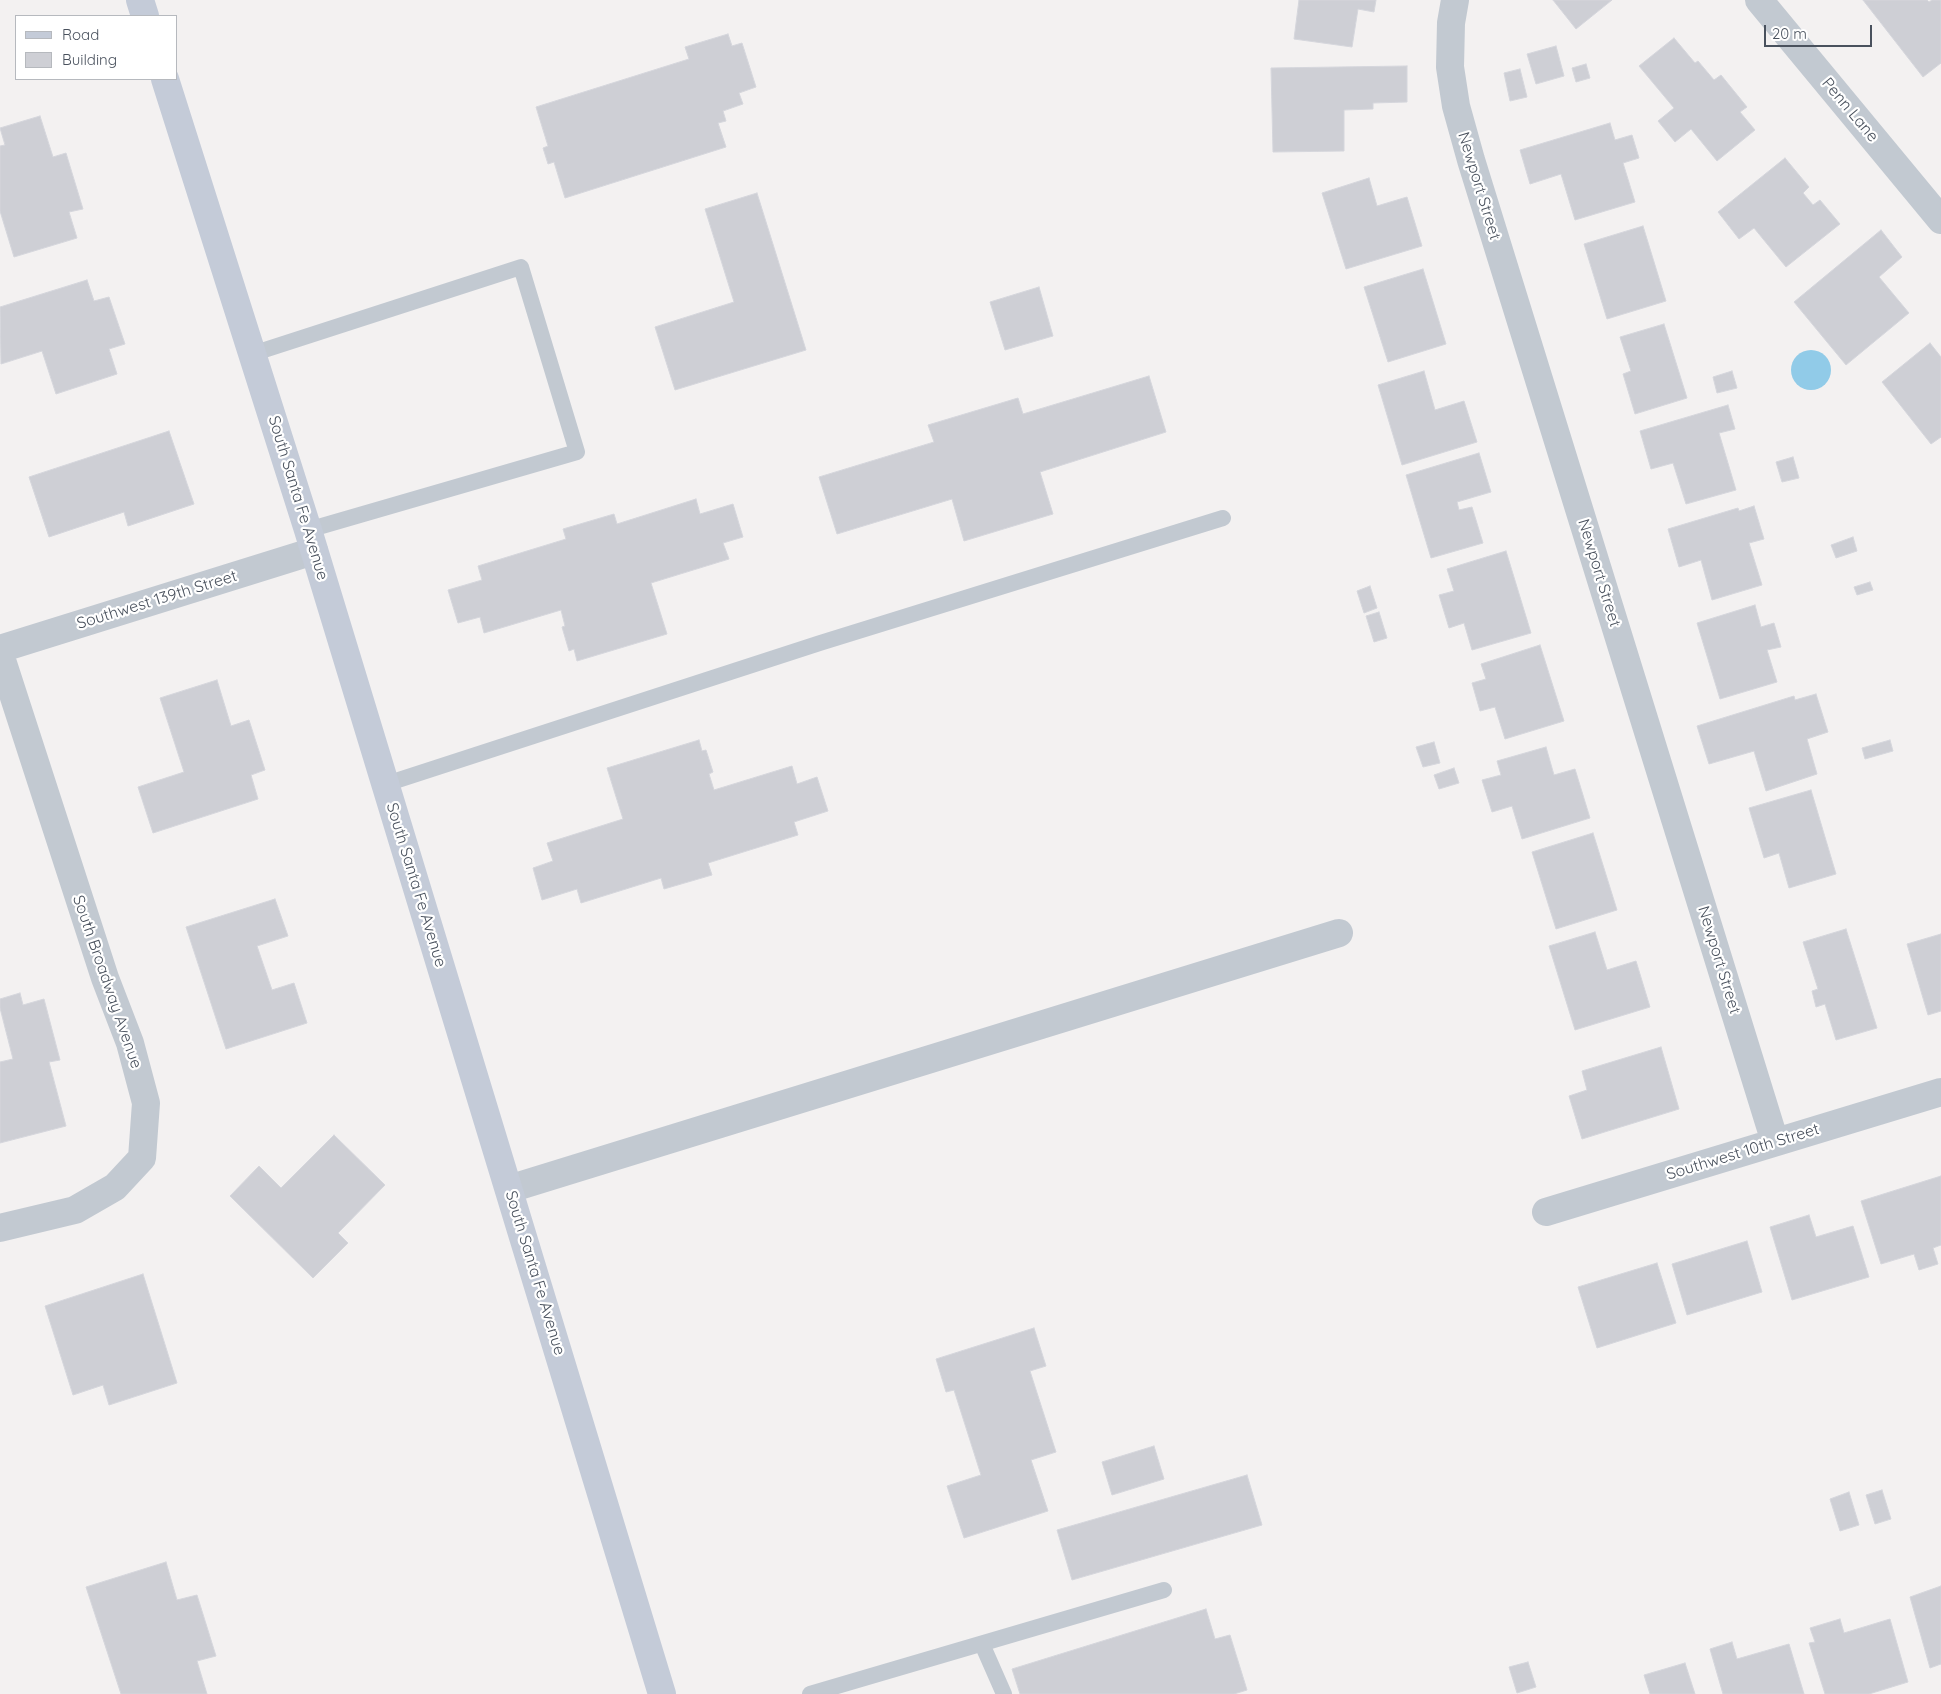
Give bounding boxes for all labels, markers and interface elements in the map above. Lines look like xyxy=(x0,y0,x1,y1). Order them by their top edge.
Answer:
legend xyxy=(15,15,178,80)
scale bar xyxy=(1766,15,1874,47)
text: 20 m xyxy=(1772,24,1807,43)
text: Road xyxy=(62,25,99,44)
text: Building xyxy=(62,50,117,69)
street label: Penn Lane xyxy=(1818,74,1882,146)
street label: Newport Street xyxy=(1453,130,1505,242)
street label: South Santa Fe Avenue xyxy=(264,413,332,583)
street label: Newport Street xyxy=(1573,517,1625,629)
street label: Southwest 139th Street xyxy=(75,566,239,634)
street label: South Santa Fe Avenue xyxy=(382,800,450,970)
street label: South Broadway Avenue xyxy=(68,893,146,1071)
street label: Newport Street xyxy=(1693,904,1745,1016)
street label: Southwest 10th Street xyxy=(1664,1120,1822,1184)
street label: South Santa Fe Avenue xyxy=(501,1188,569,1358)

